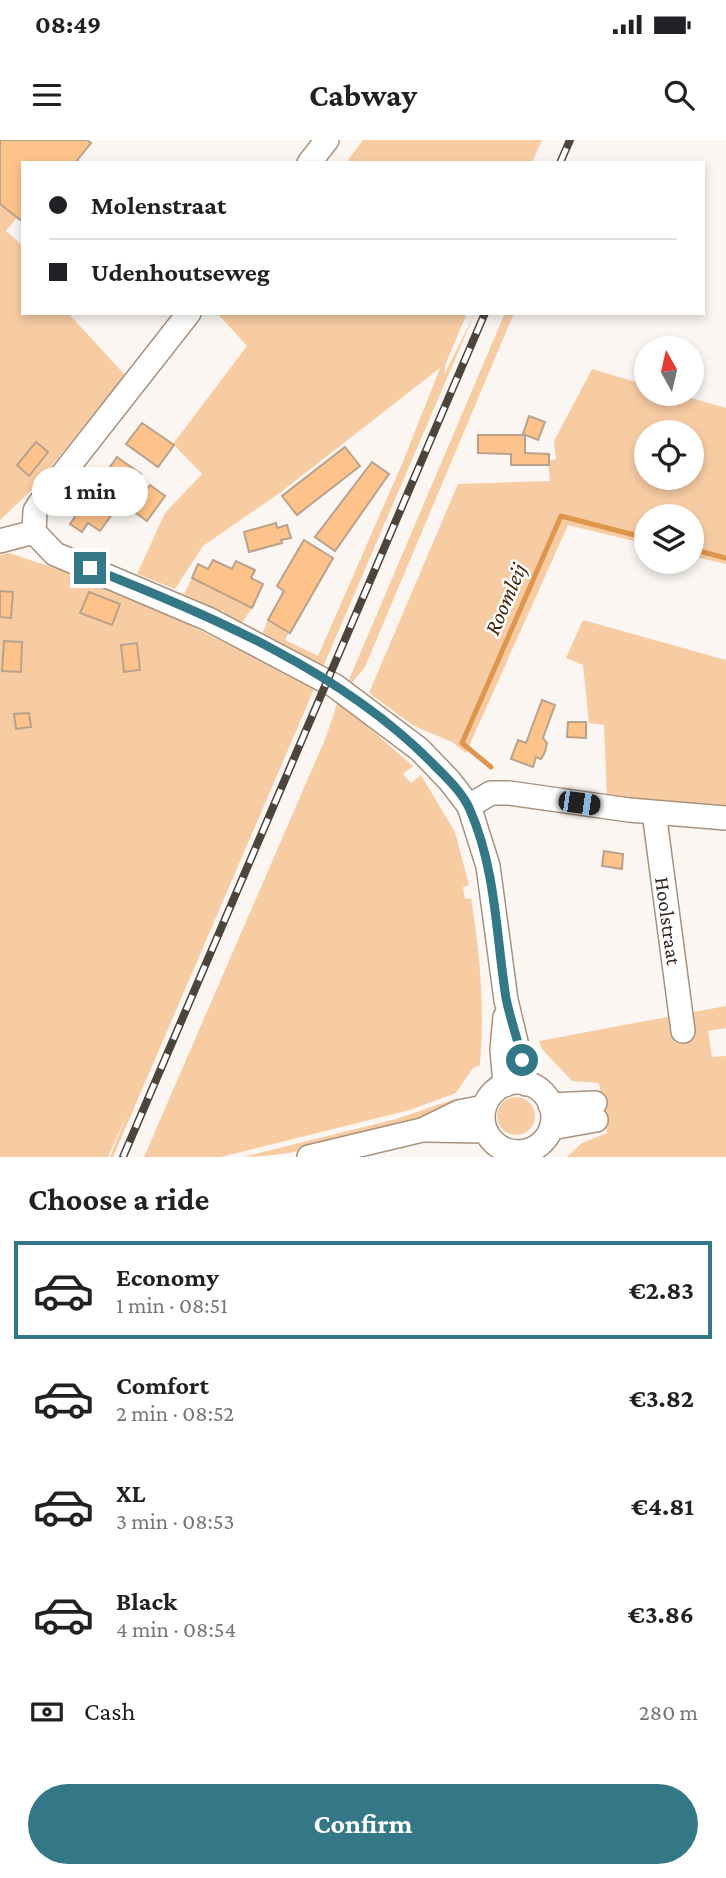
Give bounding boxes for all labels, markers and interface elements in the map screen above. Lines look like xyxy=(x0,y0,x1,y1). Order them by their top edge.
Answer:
text: 08:49 xyxy=(35,10,101,39)
icon: menu xyxy=(28,76,66,114)
icon: search xyxy=(660,76,698,114)
text: Cabway xyxy=(309,77,417,113)
text: Molenstraat xyxy=(91,191,226,220)
text: Udenhoutseweg xyxy=(91,258,270,287)
north arrow xyxy=(634,336,704,406)
map controls xyxy=(634,336,704,574)
button: locate xyxy=(634,420,704,490)
callout: 1 min xyxy=(32,466,148,516)
text: 1 min xyxy=(64,478,116,504)
button: layers xyxy=(634,504,704,574)
route end xyxy=(74,552,106,584)
water label: Roomleij xyxy=(478,558,533,639)
car xyxy=(557,790,602,816)
street label: Hoolstraat xyxy=(650,875,686,968)
route start xyxy=(506,1044,538,1076)
text: Choose a ride xyxy=(28,1181,209,1217)
icon: car xyxy=(32,1259,95,1322)
text: Economy xyxy=(116,1263,219,1292)
text: €2.83 xyxy=(629,1276,694,1305)
text: 1 min · 08:51 xyxy=(116,1292,228,1318)
icon: car xyxy=(32,1367,95,1430)
text: Comfort xyxy=(116,1371,209,1400)
text: €3.82 xyxy=(629,1384,694,1413)
text: 2 min · 08:52 xyxy=(116,1400,234,1426)
icon: car xyxy=(32,1475,95,1538)
text: XL xyxy=(116,1479,145,1508)
text: €4.81 xyxy=(631,1492,694,1521)
text: 3 min · 08:53 xyxy=(116,1508,234,1534)
icon: car xyxy=(32,1583,95,1646)
text: Black xyxy=(116,1587,177,1616)
text: €3.86 xyxy=(628,1600,694,1629)
text: 4 min · 08:54 xyxy=(116,1616,236,1642)
icon: cash xyxy=(28,1693,66,1731)
text: Cash xyxy=(84,1697,135,1726)
text: 280 m xyxy=(639,1699,698,1725)
button: Confirm xyxy=(28,1784,698,1864)

